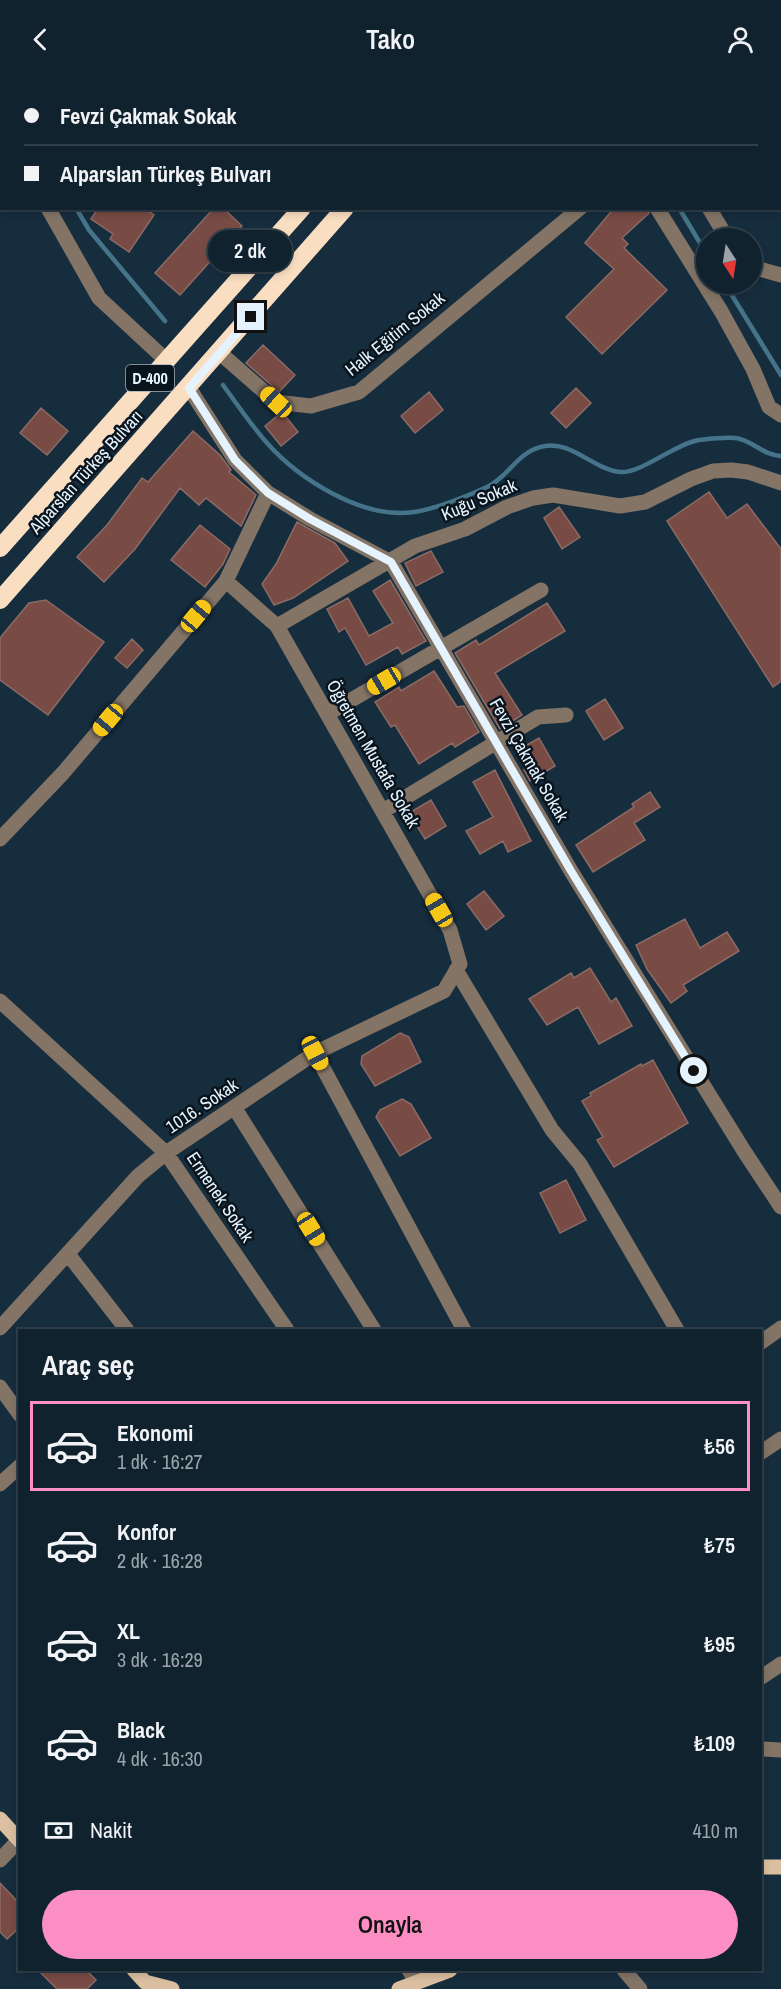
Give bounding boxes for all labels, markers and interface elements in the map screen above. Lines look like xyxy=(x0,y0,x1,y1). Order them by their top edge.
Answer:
text: Tako xyxy=(366,21,415,57)
icon: back xyxy=(24,23,57,56)
icon: person xyxy=(724,23,757,56)
text: Fevzi Çakmak Sokak xyxy=(60,101,237,131)
text: Alparslan Türkeş Bulvarı xyxy=(60,159,271,189)
north arrow xyxy=(696,228,762,294)
map controls xyxy=(696,228,762,294)
callout: 2 dk xyxy=(209,230,293,272)
text: 2 dk xyxy=(234,237,266,264)
street label: Halk Eğitim Sokak xyxy=(340,285,450,382)
route end xyxy=(237,303,264,330)
road number: D-400 xyxy=(126,365,174,391)
car xyxy=(257,383,295,421)
street label: Alparslan Türkeş Bulvarı xyxy=(22,404,148,540)
street label: Kuğu Sokak xyxy=(437,472,521,527)
car xyxy=(178,596,214,636)
car xyxy=(364,664,404,698)
street label: Öğretmen Mustafa Sokak xyxy=(321,675,426,833)
street label: Fevzi Çakmak Sokak xyxy=(484,693,575,827)
car xyxy=(90,700,126,740)
car xyxy=(422,890,456,930)
car xyxy=(299,1033,331,1073)
route start xyxy=(680,1057,707,1084)
street label: 1016. Sokak xyxy=(161,1072,243,1139)
street label: Ermenek Sokak xyxy=(181,1147,260,1247)
car xyxy=(294,1209,328,1249)
text: Araç seç xyxy=(42,1347,134,1383)
text: Ekonomi xyxy=(117,1418,193,1448)
icon: car xyxy=(45,1419,99,1473)
text: ₺56 xyxy=(704,1431,735,1461)
text: 1 dk · 16:27 xyxy=(117,1448,203,1475)
text: Konfor xyxy=(117,1517,176,1547)
icon: car xyxy=(45,1518,99,1572)
text: ₺75 xyxy=(704,1530,735,1560)
text: 2 dk · 16:28 xyxy=(117,1547,203,1574)
text: XL xyxy=(117,1616,140,1646)
icon: car xyxy=(45,1617,99,1671)
text: ₺95 xyxy=(704,1629,735,1659)
text: 3 dk · 16:29 xyxy=(117,1646,203,1673)
text: Black xyxy=(117,1715,165,1745)
icon: car xyxy=(45,1716,99,1770)
text: ₺109 xyxy=(694,1728,735,1758)
text: 4 dk · 16:30 xyxy=(117,1745,203,1772)
icon: cash xyxy=(42,1814,75,1847)
text: Nakit xyxy=(90,1815,132,1845)
text: 410 m xyxy=(692,1817,738,1844)
button: Onayla xyxy=(42,1890,738,1959)

